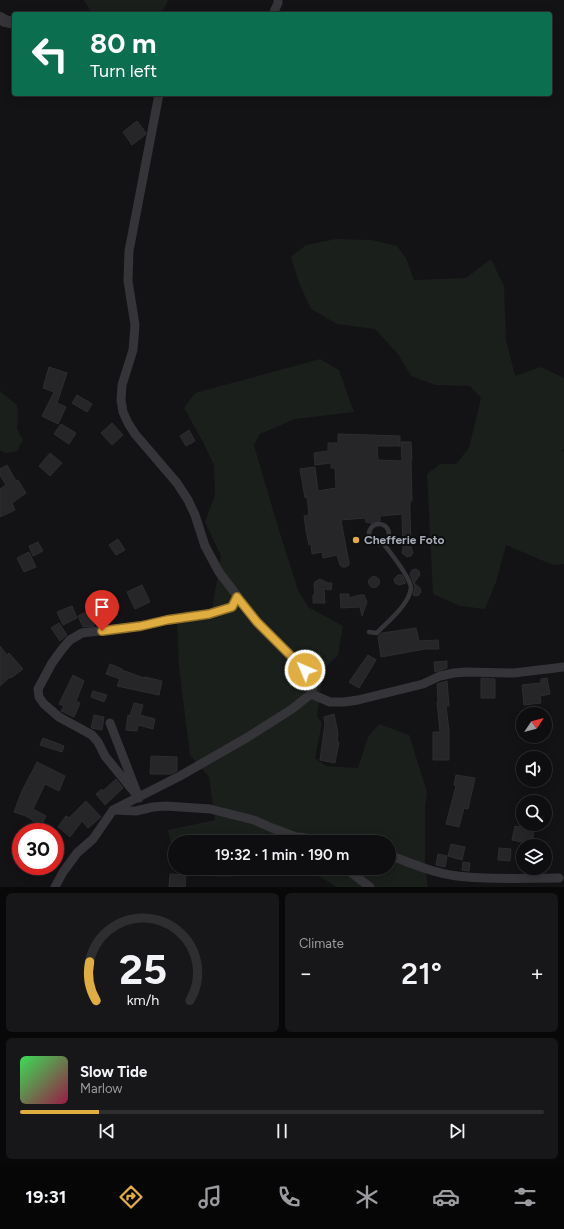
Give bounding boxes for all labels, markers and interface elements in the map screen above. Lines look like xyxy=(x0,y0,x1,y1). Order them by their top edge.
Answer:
text: 80 m xyxy=(90,26,156,60)
icon: left xyxy=(24,28,76,80)
text: Turn left xyxy=(90,60,157,82)
place label: Chefferie Foto xyxy=(364,533,445,547)
marker: Chefferie Foto xyxy=(351,535,361,545)
pin xyxy=(85,590,119,631)
icon: arrive xyxy=(91,596,113,618)
position arrow xyxy=(284,649,326,691)
north arrow xyxy=(516,707,552,743)
map controls xyxy=(516,707,552,875)
button: sound xyxy=(516,751,552,787)
button: search xyxy=(516,795,552,831)
speed limit sign: 30 xyxy=(12,823,64,875)
button: layers xyxy=(516,839,552,875)
text: 19:32 · 1 min · 190 m xyxy=(215,846,349,864)
text: Climate xyxy=(299,936,344,951)
text: 25 xyxy=(118,943,167,993)
text: 21° xyxy=(401,955,442,992)
text: − xyxy=(299,960,313,987)
text: + xyxy=(530,960,544,987)
text: km/h xyxy=(126,990,159,1008)
text: Slow Tide xyxy=(80,1063,147,1081)
text: Marlow xyxy=(80,1081,122,1096)
icon: previous xyxy=(96,1120,118,1142)
icon: pause xyxy=(271,1120,293,1142)
icon: next xyxy=(446,1120,468,1142)
icon: directions xyxy=(117,1183,145,1211)
icon: music xyxy=(196,1183,224,1211)
icon: phone xyxy=(275,1183,303,1211)
icon: climate xyxy=(353,1183,381,1211)
icon: car xyxy=(432,1183,460,1211)
icon: filters xyxy=(511,1183,539,1211)
text: 19:31 xyxy=(25,1186,66,1208)

